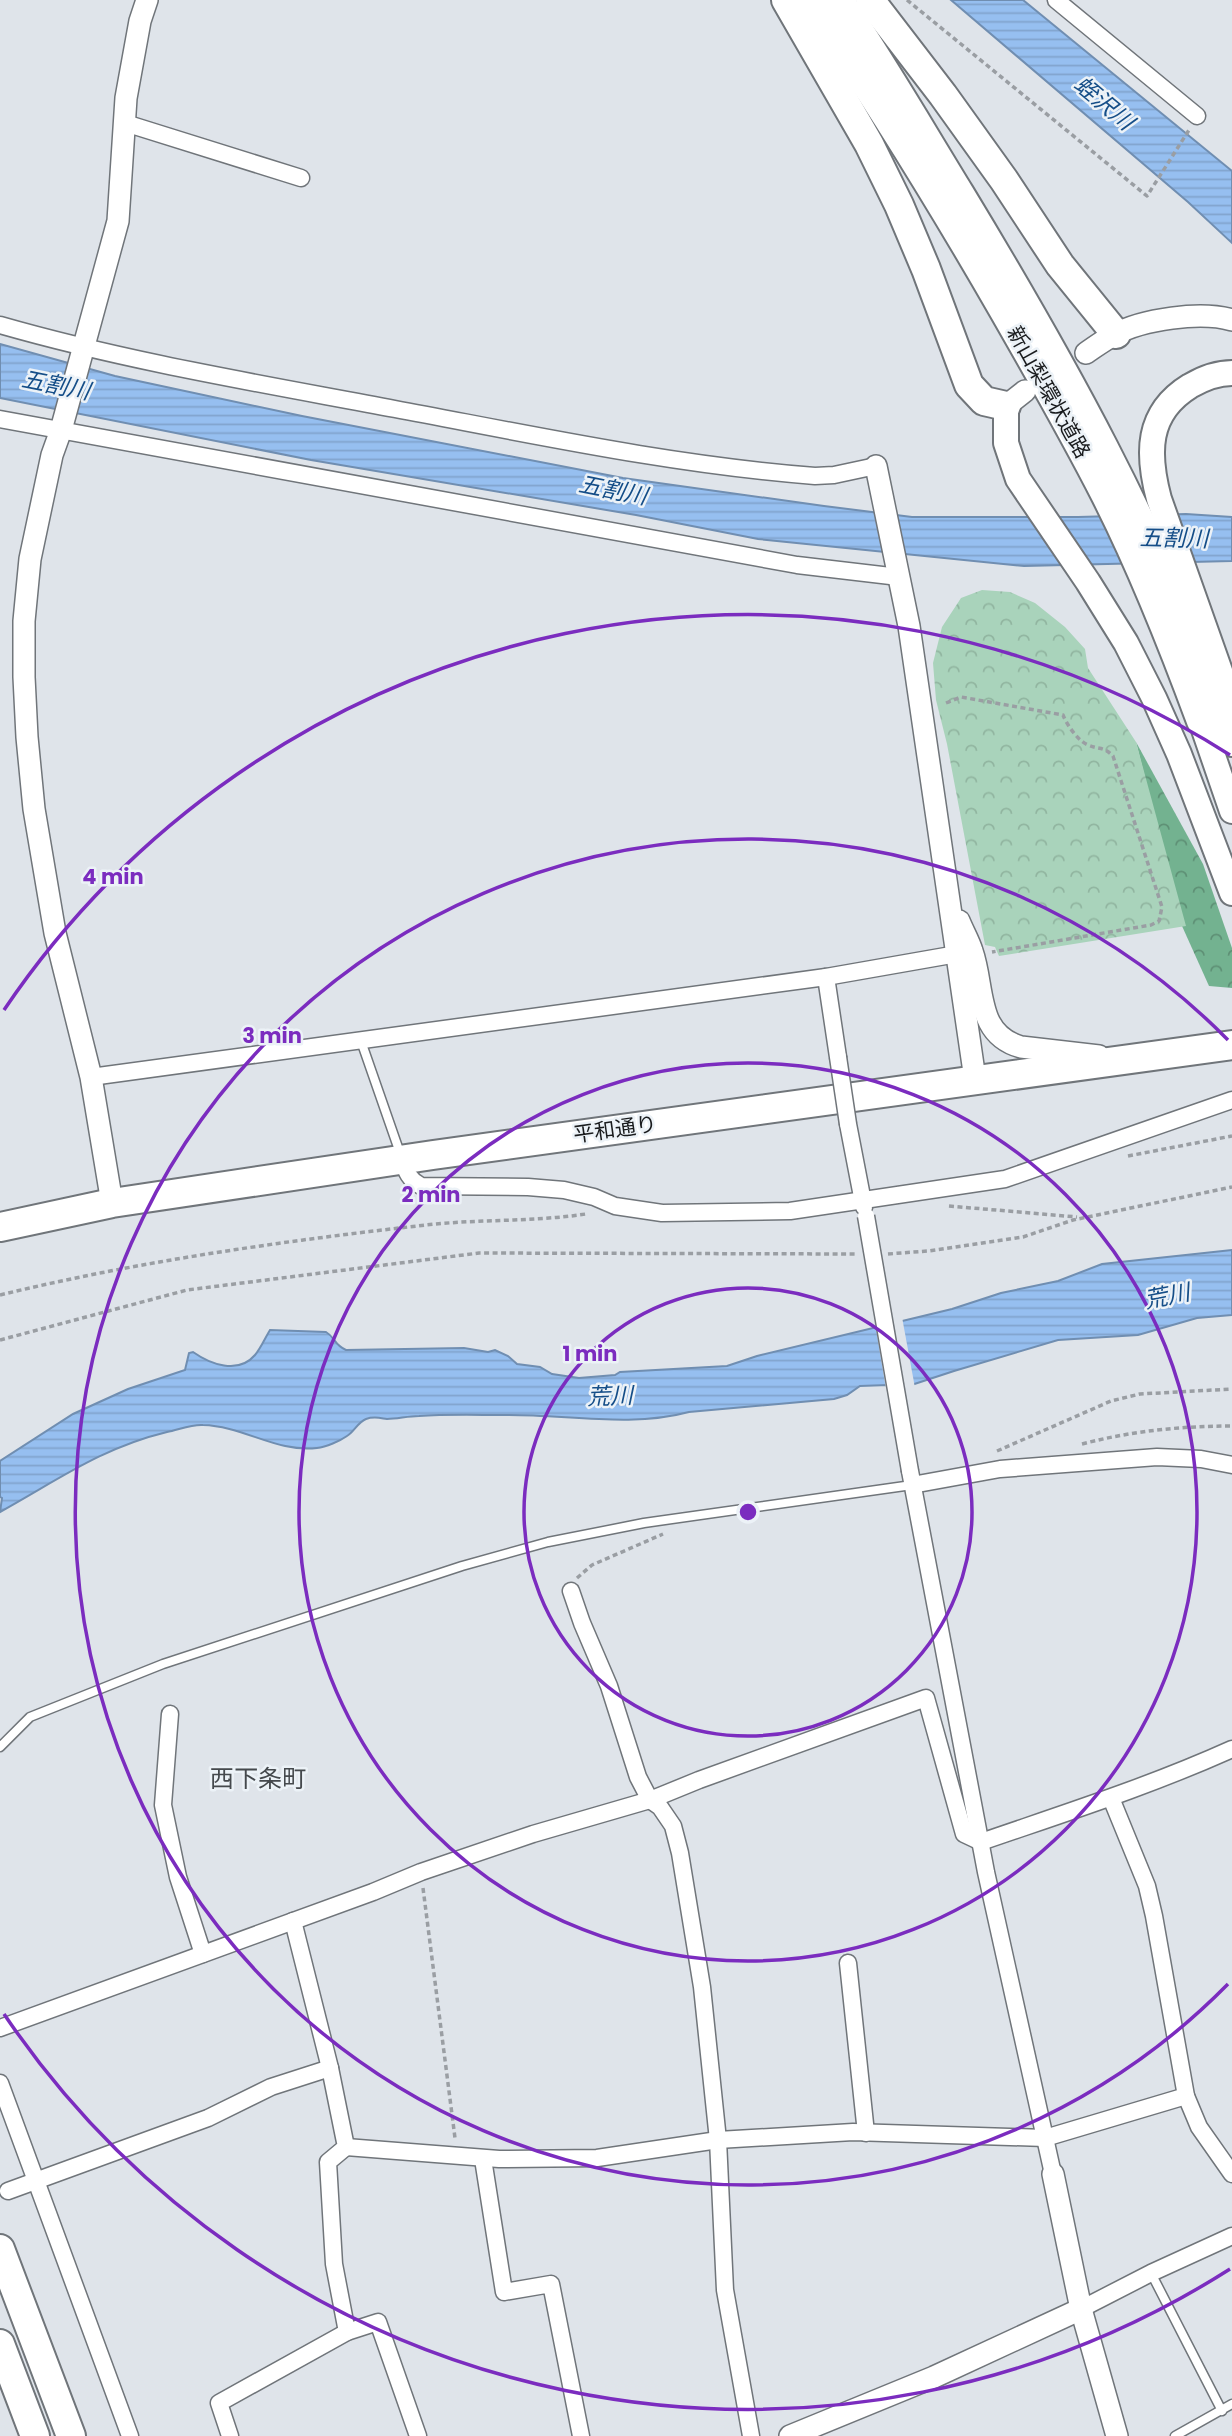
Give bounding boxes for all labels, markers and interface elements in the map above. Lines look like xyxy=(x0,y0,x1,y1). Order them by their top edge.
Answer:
water label: 蛭沢川 xyxy=(1067,69,1143,139)
street label: 新山梨環状道路 xyxy=(1001,321,1097,463)
water label: 五割川 xyxy=(19,363,96,408)
water label: 五割川 xyxy=(576,468,653,513)
water label: 五割川 xyxy=(1139,521,1212,555)
text: 4 min xyxy=(82,862,144,891)
text: 3 min xyxy=(242,1021,302,1050)
street label: 平和通り xyxy=(571,1109,659,1149)
text: 2 min xyxy=(401,1180,461,1209)
water label: 荒川 xyxy=(1141,1275,1196,1316)
text: 1 min xyxy=(563,1339,617,1368)
water label: 荒川 xyxy=(586,1379,637,1413)
centre of rings xyxy=(736,1500,760,1524)
district label: 西下条町 xyxy=(210,1762,306,1795)

